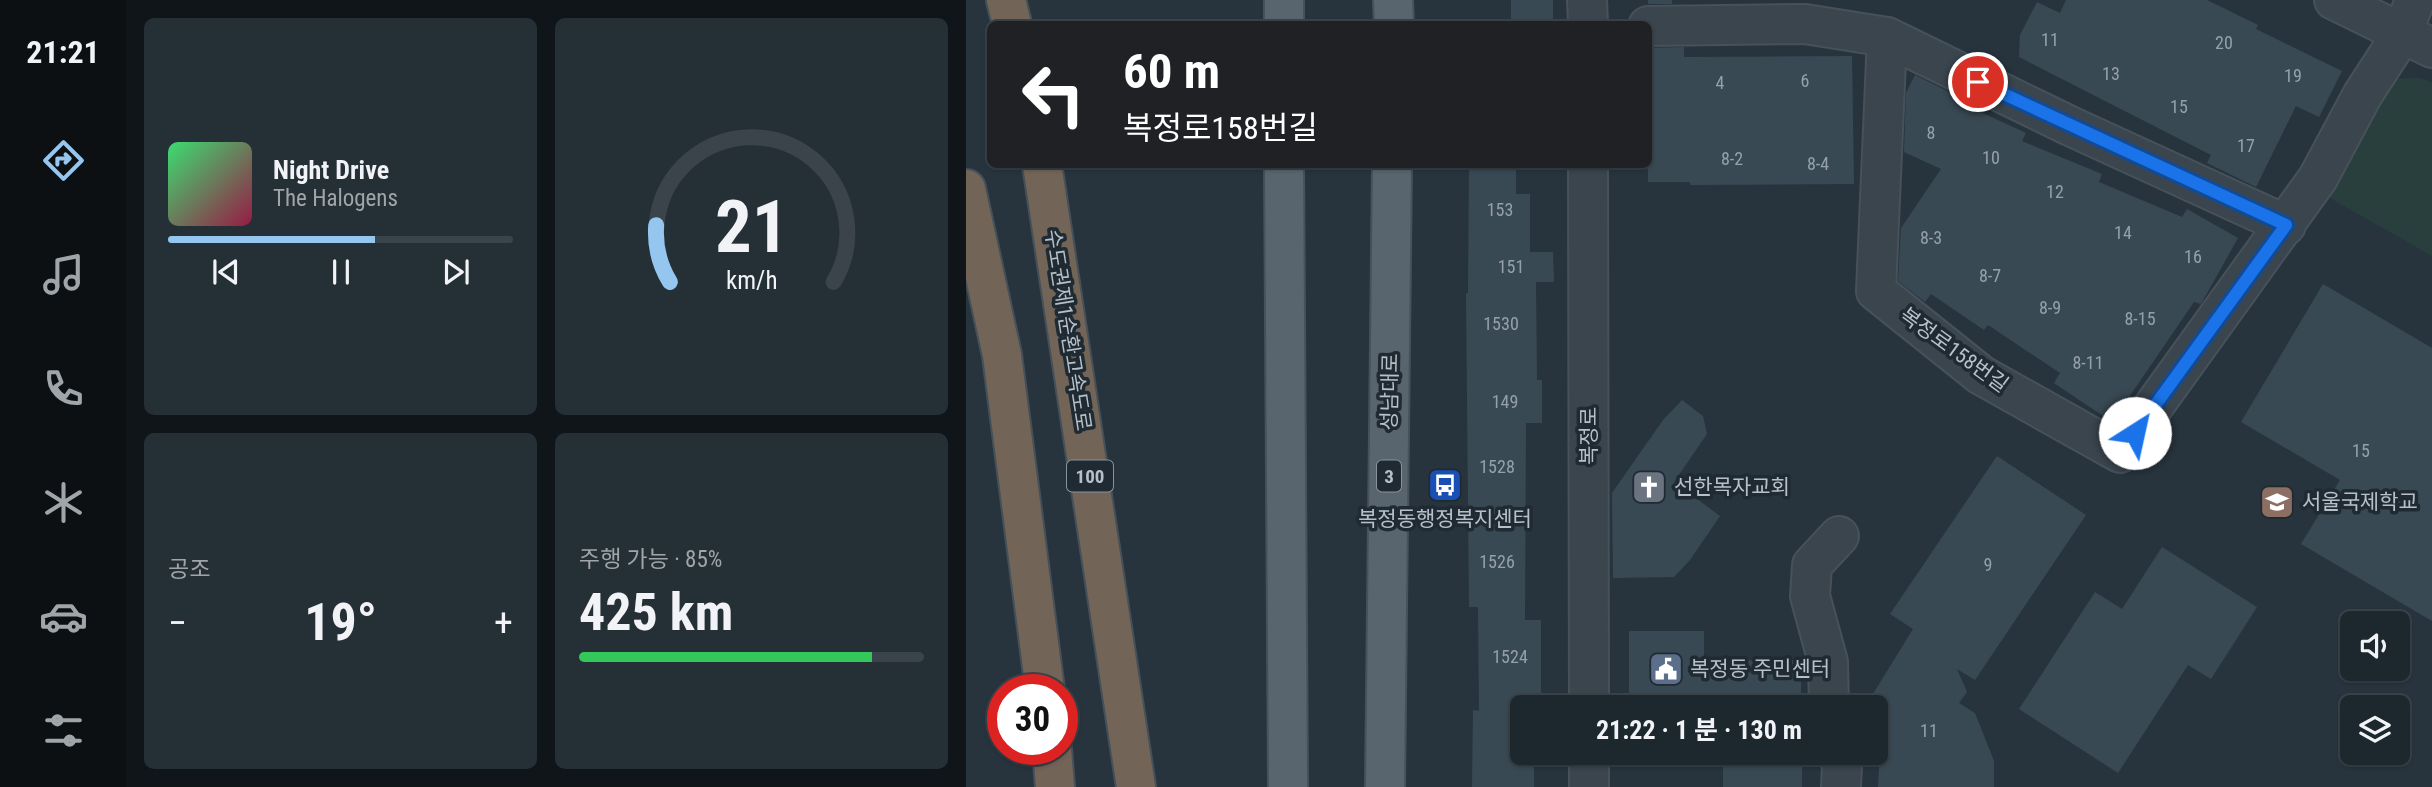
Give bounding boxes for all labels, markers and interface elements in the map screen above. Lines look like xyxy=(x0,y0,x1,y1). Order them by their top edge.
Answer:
house number: 11 xyxy=(2041,29,2059,50)
house number: 20 xyxy=(2215,32,2233,53)
text: 21:21 xyxy=(26,33,100,71)
text: 60 m xyxy=(1123,43,1220,100)
icon: left xyxy=(1008,49,1099,140)
pin xyxy=(1948,52,2008,112)
icon: arrive xyxy=(1959,63,1997,101)
house number: 13 xyxy=(2102,63,2120,84)
house number: 19 xyxy=(2284,65,2302,86)
house number: 6 xyxy=(1801,70,1809,91)
house number: 4 xyxy=(1716,72,1725,93)
house number: 15 xyxy=(2170,96,2188,117)
text: 복정로158번길 xyxy=(1123,109,1318,147)
house number: 8 xyxy=(1927,122,1935,143)
house number: 17 xyxy=(2237,135,2255,156)
icon: directions xyxy=(39,136,88,185)
house number: 10 xyxy=(1982,147,2000,168)
house number: 8-2 xyxy=(1721,148,1743,169)
house number: 8-4 xyxy=(1807,153,1829,174)
text: Night Drive xyxy=(273,155,389,185)
house number: 12 xyxy=(2046,181,2064,202)
text: The Halogens xyxy=(273,185,398,212)
text: 21 xyxy=(715,185,788,271)
house number: 153 xyxy=(1487,199,1513,220)
house number: 14 xyxy=(2114,222,2132,243)
house number: 8-3 xyxy=(1920,227,1942,248)
street label: 수도권제1순환고속도로 xyxy=(1040,228,1096,432)
house number: 16 xyxy=(2184,246,2202,267)
icon: music xyxy=(39,250,88,299)
icon: previous xyxy=(207,253,245,291)
icon: pause xyxy=(322,253,360,291)
icon: next xyxy=(437,253,475,291)
house number: 151 xyxy=(1498,256,1524,277)
house number: 8-7 xyxy=(1979,265,2001,286)
text: km/h xyxy=(726,266,777,295)
house number: 8-9 xyxy=(2039,297,2061,318)
street label: 복정로158번길 xyxy=(1895,303,2013,397)
house number: 8-15 xyxy=(2124,308,2156,329)
house number: 1530 xyxy=(1483,313,1519,334)
house number: 8-11 xyxy=(2072,352,2104,373)
street label: 성남대로 xyxy=(1377,353,1403,431)
icon: phone xyxy=(39,364,88,413)
house number: 149 xyxy=(1492,391,1518,412)
position arrow xyxy=(2098,396,2172,470)
street label: 복정로 xyxy=(1577,407,1601,465)
house number: 15 xyxy=(2352,440,2370,461)
house number: 1528 xyxy=(1479,456,1515,477)
road number: 100 xyxy=(1067,461,1113,491)
road number: 3 xyxy=(1377,461,1401,491)
bus stop icon: 복정동행정복지센터 xyxy=(1426,466,1464,504)
church icon: 선한목자교회 xyxy=(1630,468,1668,506)
place label: 선한목자교회 xyxy=(1674,475,1790,499)
icon: climate xyxy=(39,478,88,527)
school or university icon: 서울국제학교 xyxy=(2258,483,2296,521)
place label: 서울국제학교 xyxy=(2302,490,2418,514)
place label: 복정동행정복지센터 xyxy=(1358,507,1532,531)
text: 주행 가능 · 85% xyxy=(579,546,722,573)
house number: 1526 xyxy=(1479,551,1515,572)
house number: 9 xyxy=(1984,554,1992,575)
text: 공조 xyxy=(168,556,210,583)
text: 425 km xyxy=(579,582,733,643)
icon: car xyxy=(39,592,88,641)
text: 19° xyxy=(304,592,377,653)
text: − xyxy=(168,601,187,645)
text: + xyxy=(494,601,513,645)
map controls xyxy=(2340,611,2410,765)
button: sound xyxy=(2340,611,2410,681)
house number: 1524 xyxy=(1492,646,1528,667)
public building icon: 복정동 주민센터 xyxy=(1647,650,1685,688)
place label: 복정동 주민센터 xyxy=(1690,657,1830,681)
speed limit sign: 30 xyxy=(987,674,1078,765)
button: layers xyxy=(2340,695,2410,765)
icon: filters xyxy=(39,706,88,755)
text: 21:22 · 1 분 · 130 m xyxy=(1596,715,1802,745)
house number: 11 xyxy=(1920,720,1938,741)

